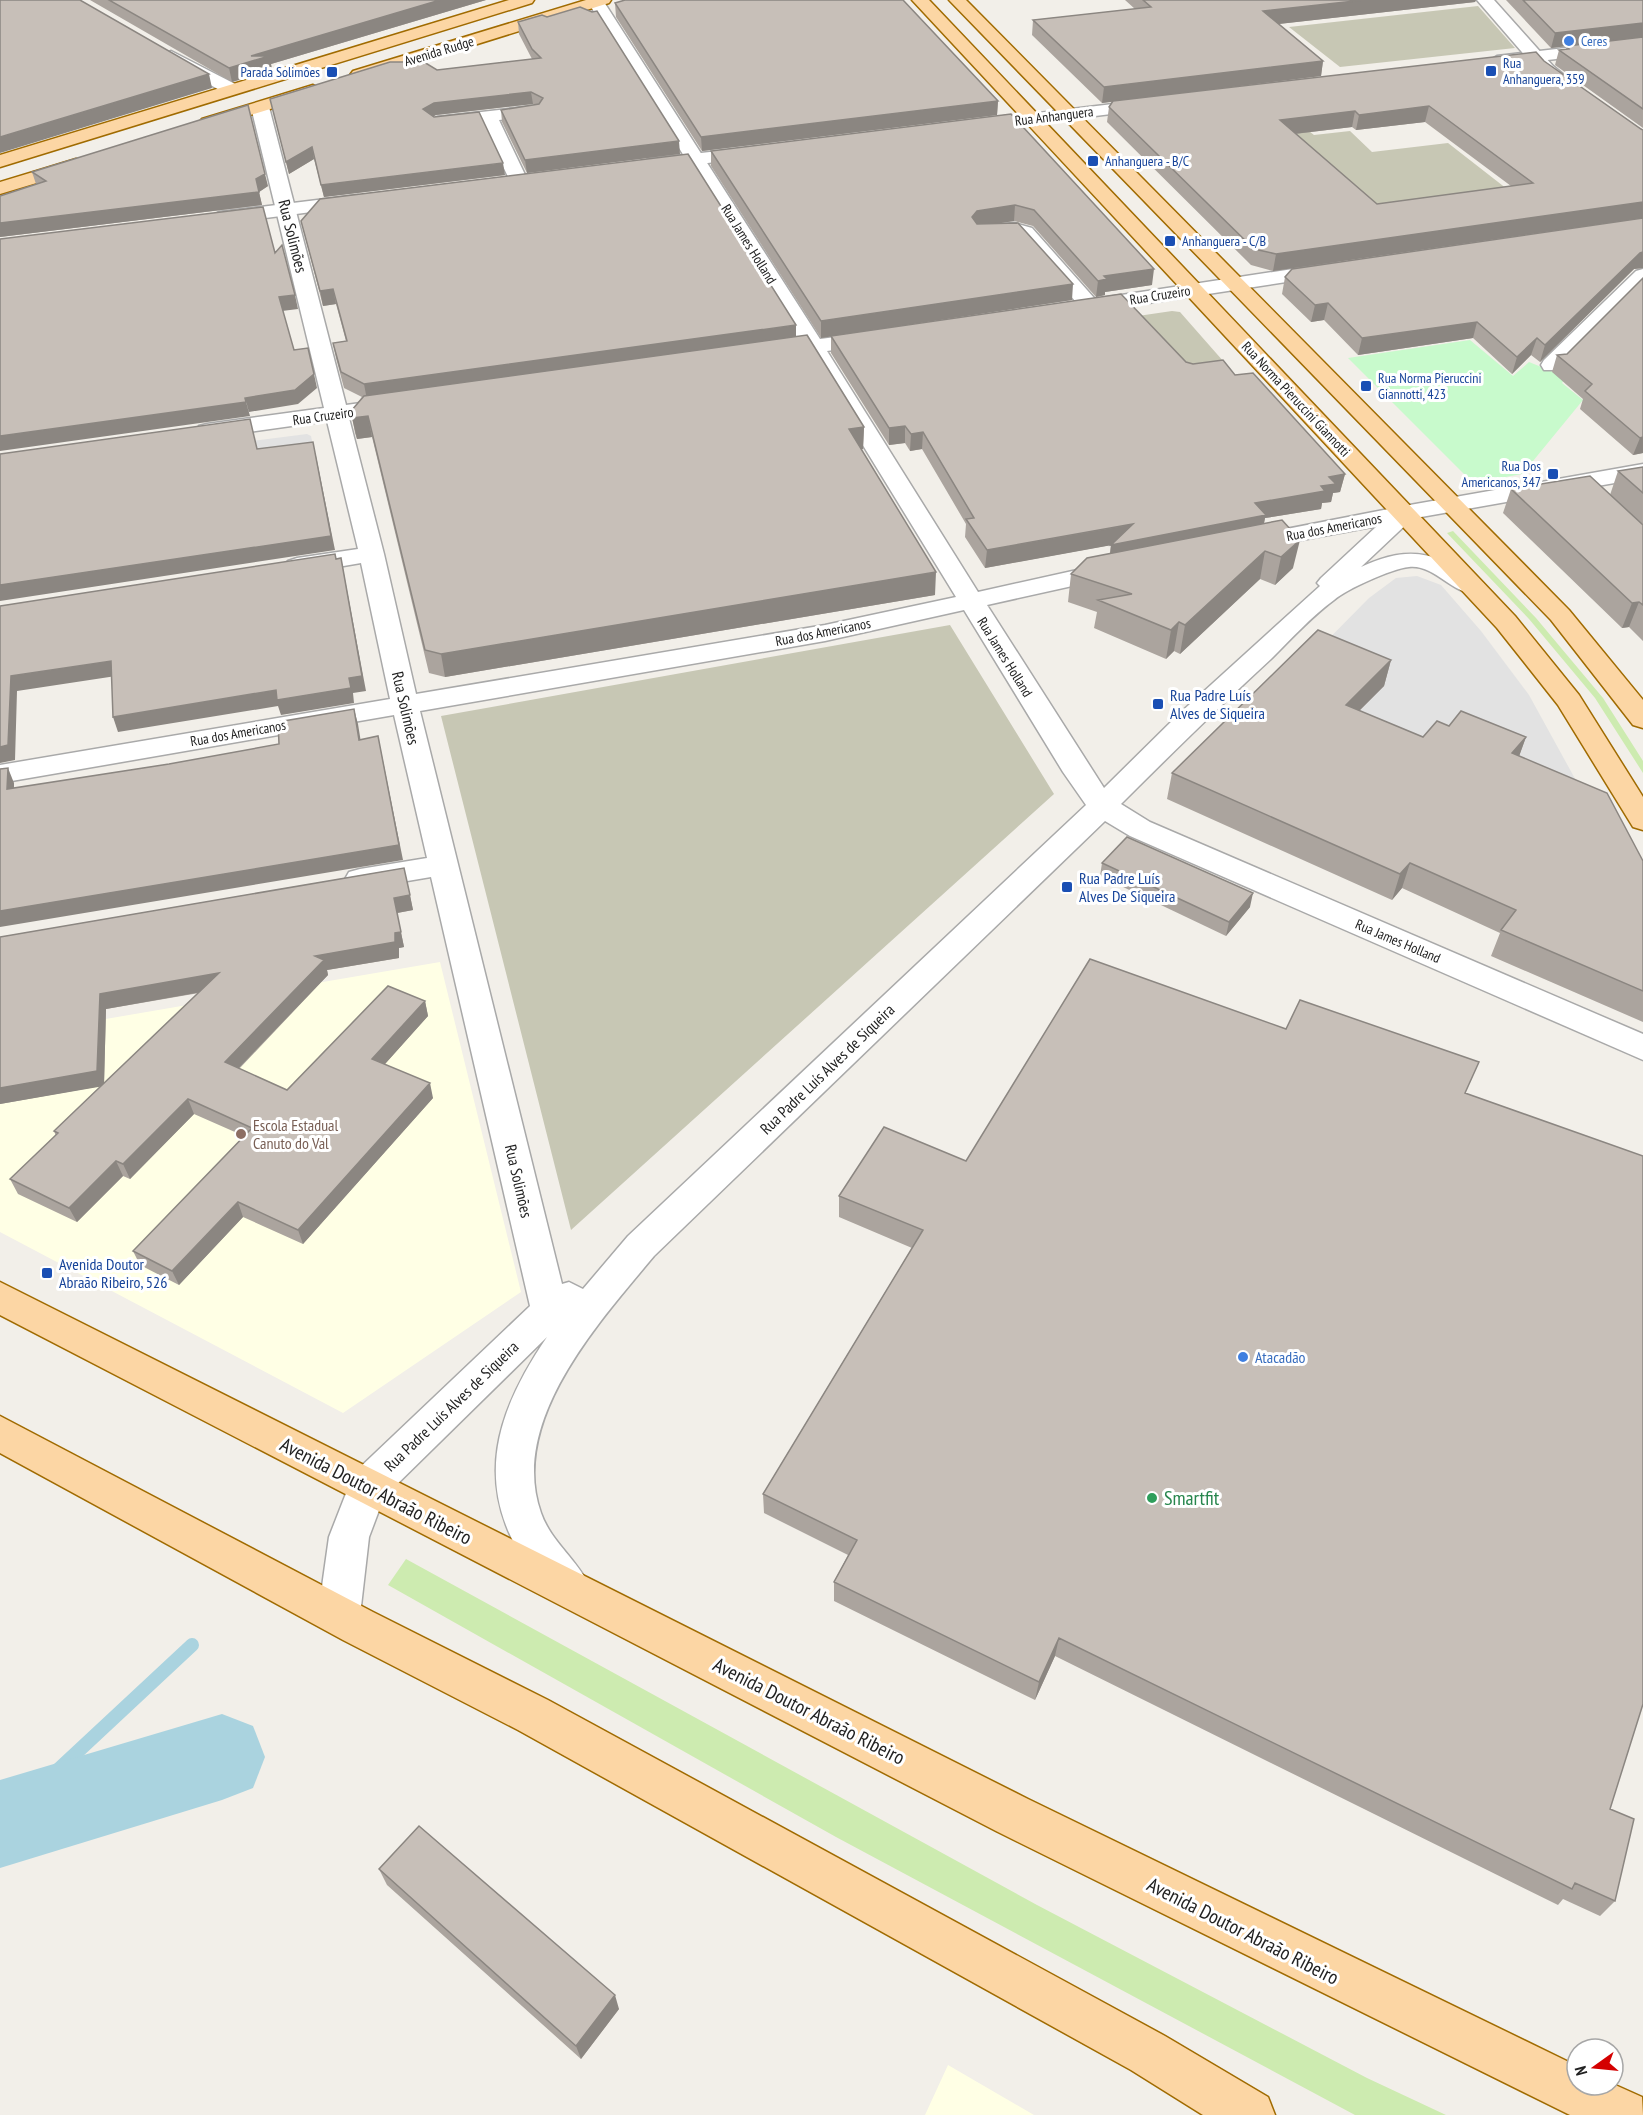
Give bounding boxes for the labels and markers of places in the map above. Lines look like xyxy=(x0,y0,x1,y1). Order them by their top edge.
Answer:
place label: Ceres xyxy=(1581,32,1607,50)
marker: Ceres xyxy=(1562,34,1576,48)
place label: Rua Anhanguera, 359 xyxy=(1503,54,1585,88)
place label: Parada Solimões xyxy=(240,63,320,81)
marker: Rua Anhanguera, 359 xyxy=(1484,64,1498,78)
marker: Parada Solimões xyxy=(325,65,339,79)
place label: Anhanguera - B/C xyxy=(1105,152,1190,170)
marker: Anhanguera - B/C xyxy=(1086,154,1100,168)
place label: Anhanguera - C/B xyxy=(1182,232,1266,250)
marker: Anhanguera - C/B xyxy=(1163,234,1177,248)
place label: Rua Norma Pieruccini Giannotti, 423 xyxy=(1378,369,1481,403)
marker: Rua Norma Pieruccini Giannotti, 423 xyxy=(1359,379,1373,393)
place label: Rua Dos Americanos, 347 xyxy=(1462,457,1541,491)
marker: Rua Dos Americanos, 347 xyxy=(1546,467,1560,481)
place label: Rua Padre Luís Alves de Siqueira xyxy=(1170,685,1265,723)
marker: Rua Padre Luís Alves de Siqueira xyxy=(1151,697,1165,711)
place label: Rua Padre Luís Alves De Siqueira xyxy=(1079,868,1175,906)
marker: Rua Padre Luís Alves De Siqueira xyxy=(1060,880,1074,894)
place label: Escola Estadual Canuto do Val xyxy=(253,1115,338,1153)
marker: Escola Estadual Canuto do Val xyxy=(234,1127,248,1141)
place label: Avenida Doutor Abraão Ribeiro, 526 xyxy=(59,1254,167,1292)
marker: Avenida Doutor Abraão Ribeiro, 526 xyxy=(40,1266,54,1280)
place label: Atacadão xyxy=(1255,1347,1306,1367)
marker: Atacadão xyxy=(1236,1350,1250,1364)
place label: Smartfit xyxy=(1164,1485,1220,1511)
marker: Smartfit xyxy=(1145,1491,1159,1505)

